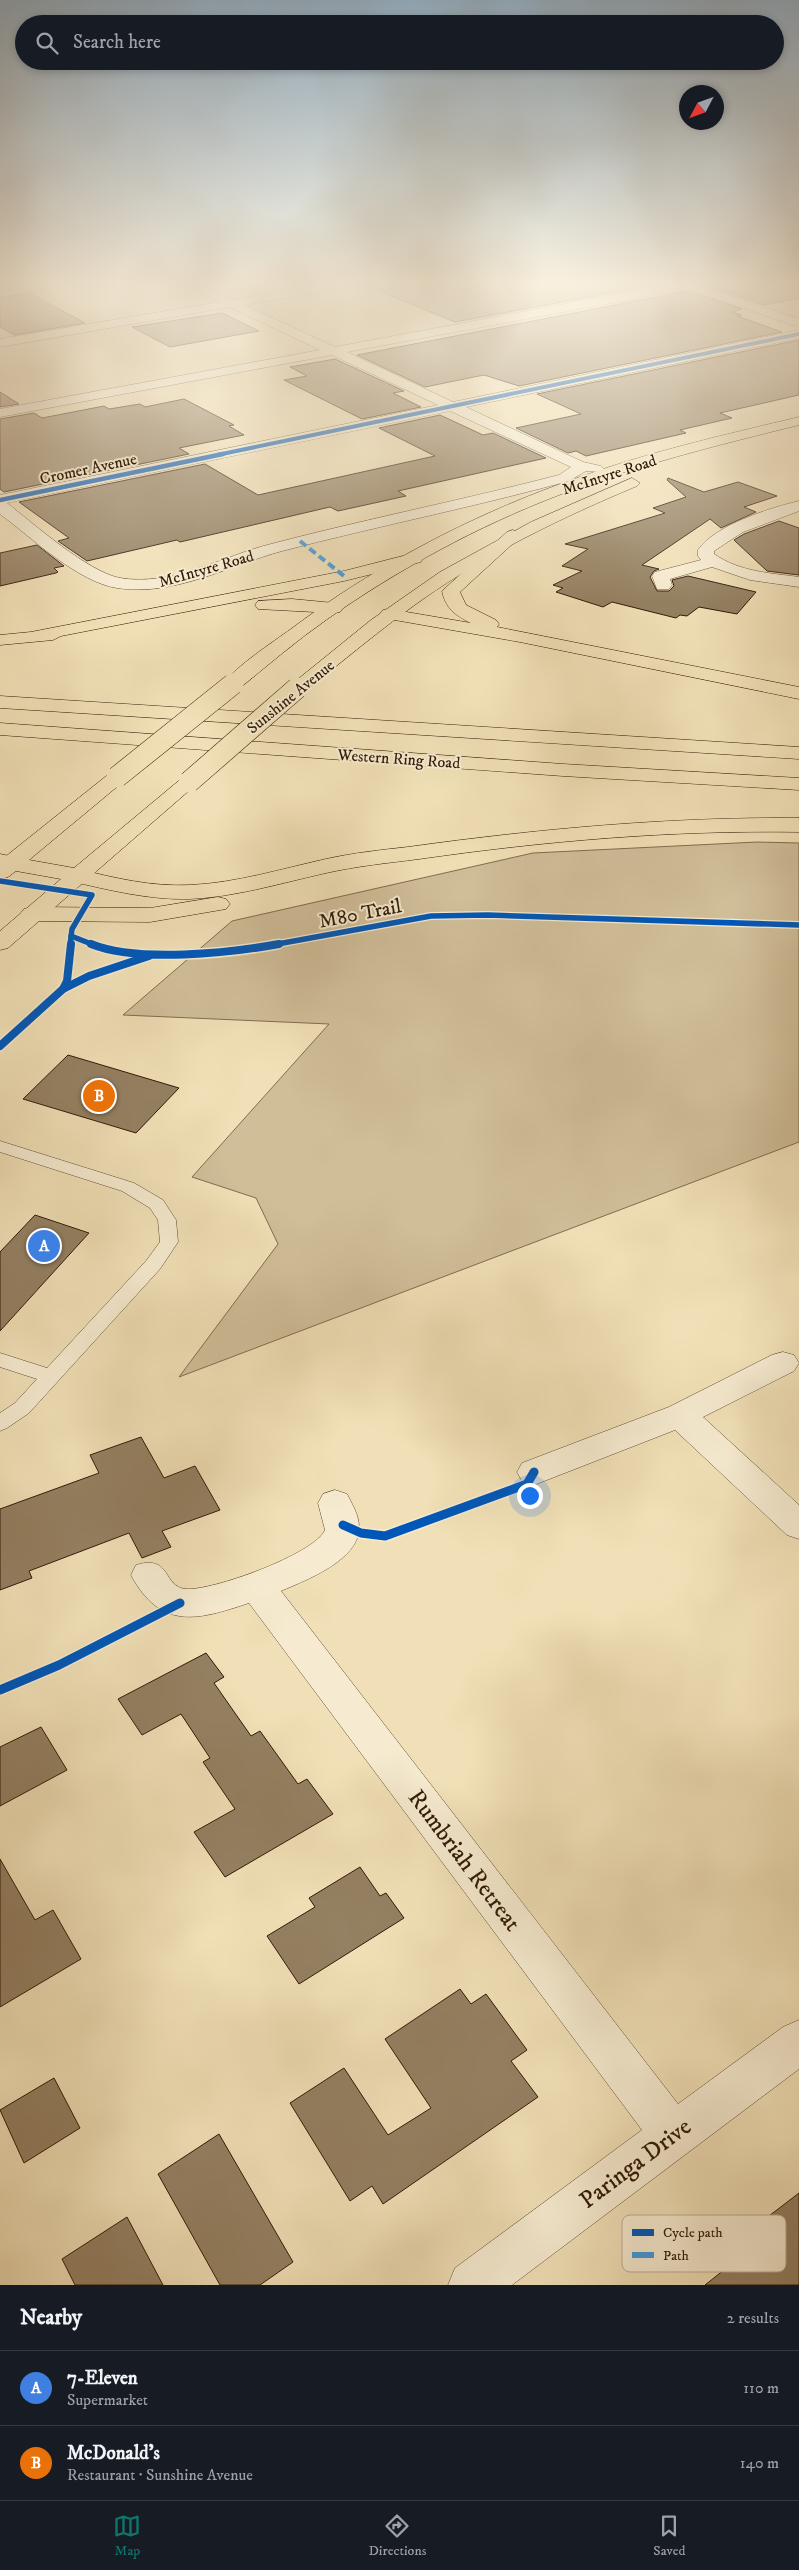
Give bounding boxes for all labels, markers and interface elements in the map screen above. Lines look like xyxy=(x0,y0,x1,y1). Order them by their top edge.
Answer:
search box xyxy=(15,15,784,70)
icon: search xyxy=(33,29,61,57)
text: Search here xyxy=(73,31,161,54)
north arrow xyxy=(679,85,724,130)
street label: Cromer Avenue xyxy=(38,449,139,489)
street label: McIntyre Road xyxy=(560,450,659,500)
street label: McIntyre Road xyxy=(156,546,256,592)
street label: Sunshine Avenue xyxy=(243,655,339,738)
street label: Western Ring Road xyxy=(336,745,461,773)
street label: M80 Trail xyxy=(317,894,404,935)
pin: B xyxy=(83,1077,115,1115)
pin: A xyxy=(28,1227,60,1265)
your location xyxy=(517,1483,543,1509)
street label: Rumbriah Retreat xyxy=(401,1784,527,1938)
street label: Paringa Drive xyxy=(574,2112,697,2216)
legend xyxy=(622,2215,786,2272)
text: Cycle path xyxy=(663,2224,723,2242)
text: Path xyxy=(663,2247,690,2265)
text: Nearby xyxy=(20,2305,82,2331)
text: 2 results xyxy=(727,2308,779,2328)
text: 7-Eleven xyxy=(67,2367,138,2390)
text: A xyxy=(31,2378,41,2398)
text: 110 m xyxy=(743,2378,779,2398)
text: Supermarket xyxy=(67,2390,148,2410)
text: McDonald's xyxy=(67,2442,160,2465)
text: B xyxy=(31,2453,41,2473)
text: 140 m xyxy=(740,2453,779,2473)
text: Restaurant · Sunshine Avenue xyxy=(67,2465,253,2485)
tab: Map xyxy=(113,2512,141,2560)
tab: Directions xyxy=(368,2512,426,2560)
tab: Saved xyxy=(653,2512,686,2560)

